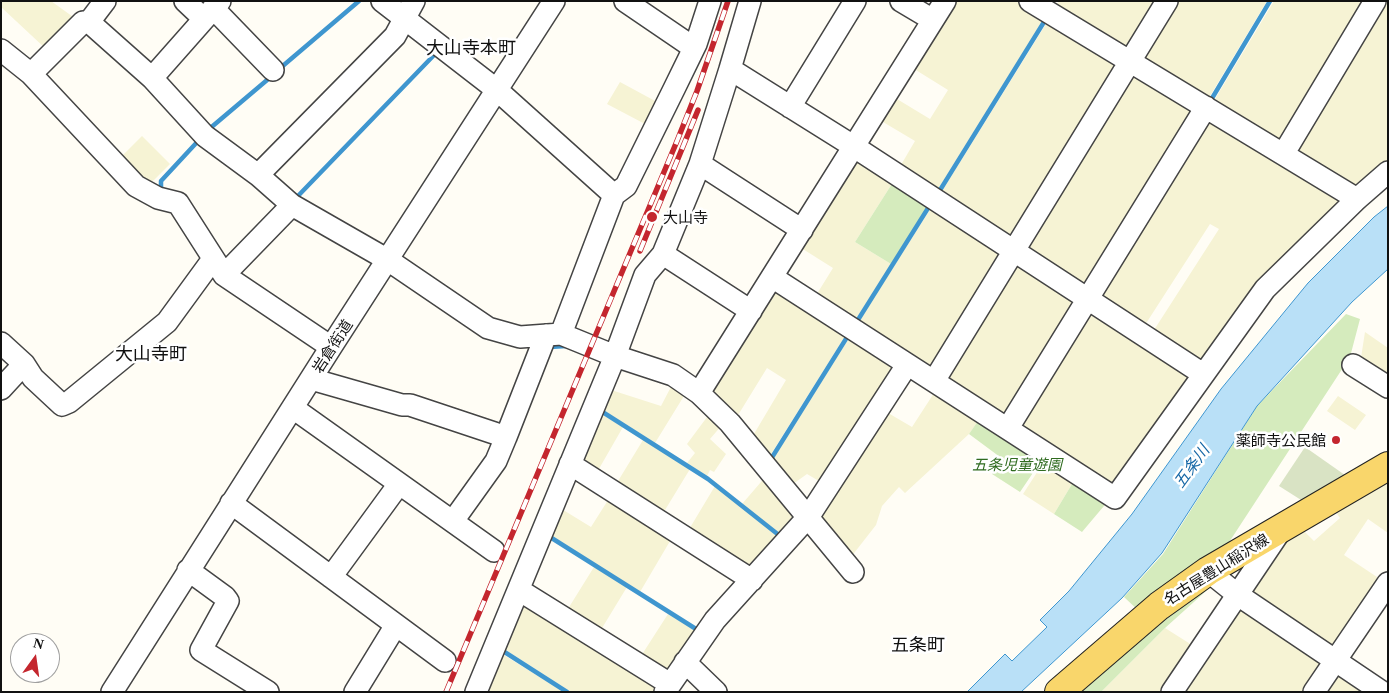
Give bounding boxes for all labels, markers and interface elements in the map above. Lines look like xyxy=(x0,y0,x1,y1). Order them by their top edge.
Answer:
district label: 大山寺本町 xyxy=(426,36,516,58)
place label: 大山寺 xyxy=(663,208,708,226)
marker: 大山寺 xyxy=(645,210,659,224)
street label: 岩倉街道 xyxy=(308,316,356,376)
district label: 大山寺町 xyxy=(115,342,187,364)
place label: 薬師寺公民館 xyxy=(1236,431,1326,449)
marker: 薬師寺公民館 xyxy=(1330,434,1342,446)
water label: 五条川 xyxy=(1169,441,1213,491)
park label: 五条児童遊園 xyxy=(972,455,1062,473)
street label: 名古屋豊山稲沢線 xyxy=(1160,530,1272,608)
north arrow xyxy=(10,633,60,683)
district label: 五条町 xyxy=(891,633,945,655)
text: N xyxy=(32,635,45,652)

